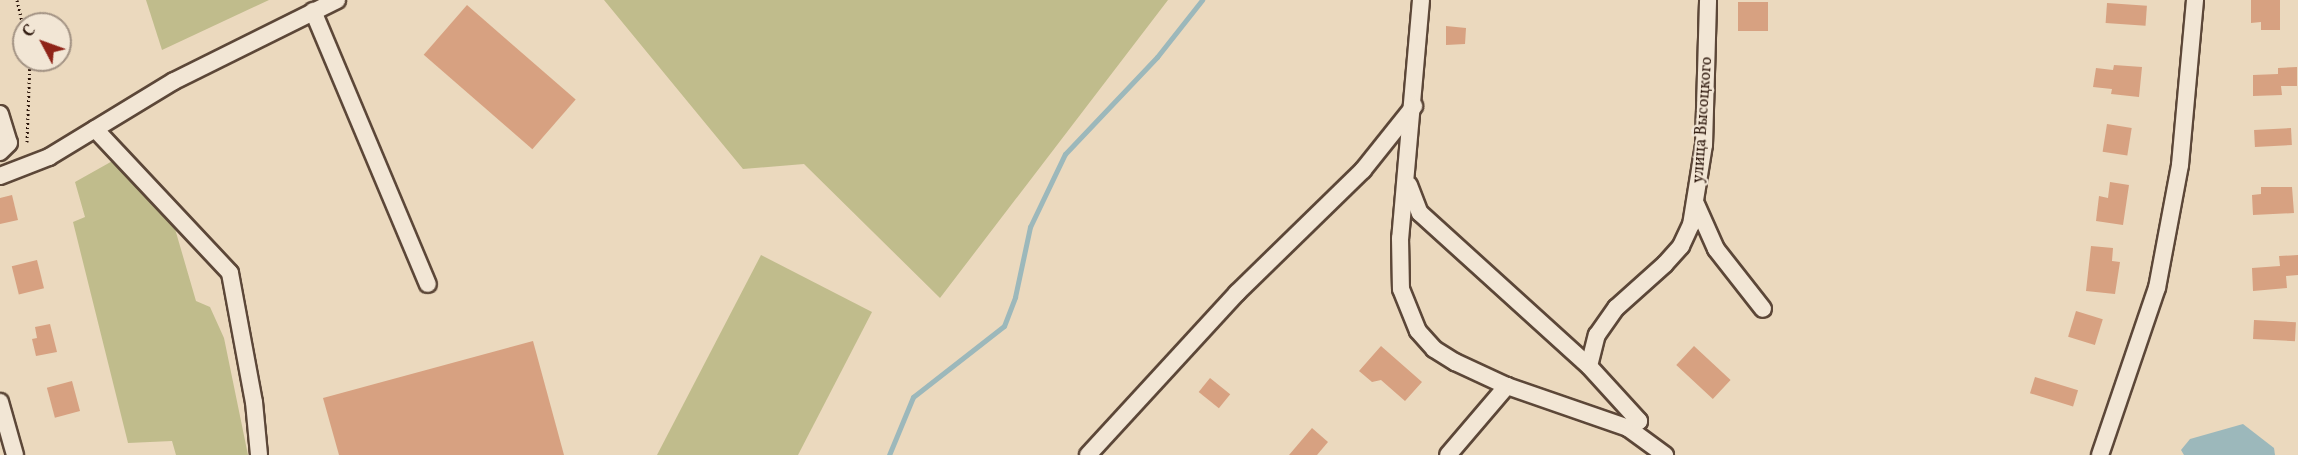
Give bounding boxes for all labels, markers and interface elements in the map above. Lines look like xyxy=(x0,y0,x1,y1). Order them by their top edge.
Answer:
north arrow xyxy=(12,12,72,72)
text: С xyxy=(18,20,42,43)
street label: улица Высоцкого xyxy=(1689,56,1717,184)

